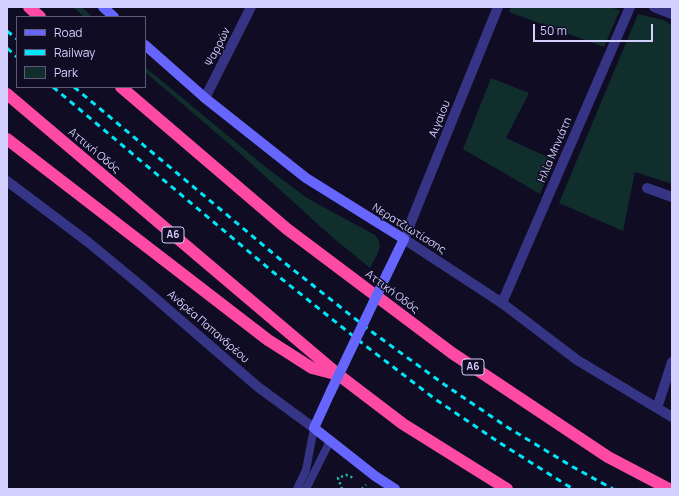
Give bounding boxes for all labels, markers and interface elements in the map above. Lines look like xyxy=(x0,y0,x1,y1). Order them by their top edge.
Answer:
legend xyxy=(16,16,146,88)
scale bar xyxy=(535,16,655,42)
text: 50 m xyxy=(540,22,567,39)
text: Road xyxy=(54,24,82,41)
street label: Ψαρρών xyxy=(203,25,233,69)
text: Railway xyxy=(54,44,95,61)
text: Park xyxy=(54,64,78,81)
street label: Αιγαίου xyxy=(427,98,453,140)
street label: Ηλία Μηνιάτη xyxy=(535,115,575,185)
street label: Αττική Οδός xyxy=(65,126,123,176)
street label: Νερατζιωτίσσης xyxy=(370,201,448,257)
road number: Α6 xyxy=(162,227,184,243)
street label: Αττική Οδός xyxy=(363,268,421,316)
street label: Ανδρέα Παπανδρέου xyxy=(164,288,252,366)
road number: Α6 xyxy=(462,359,484,375)

